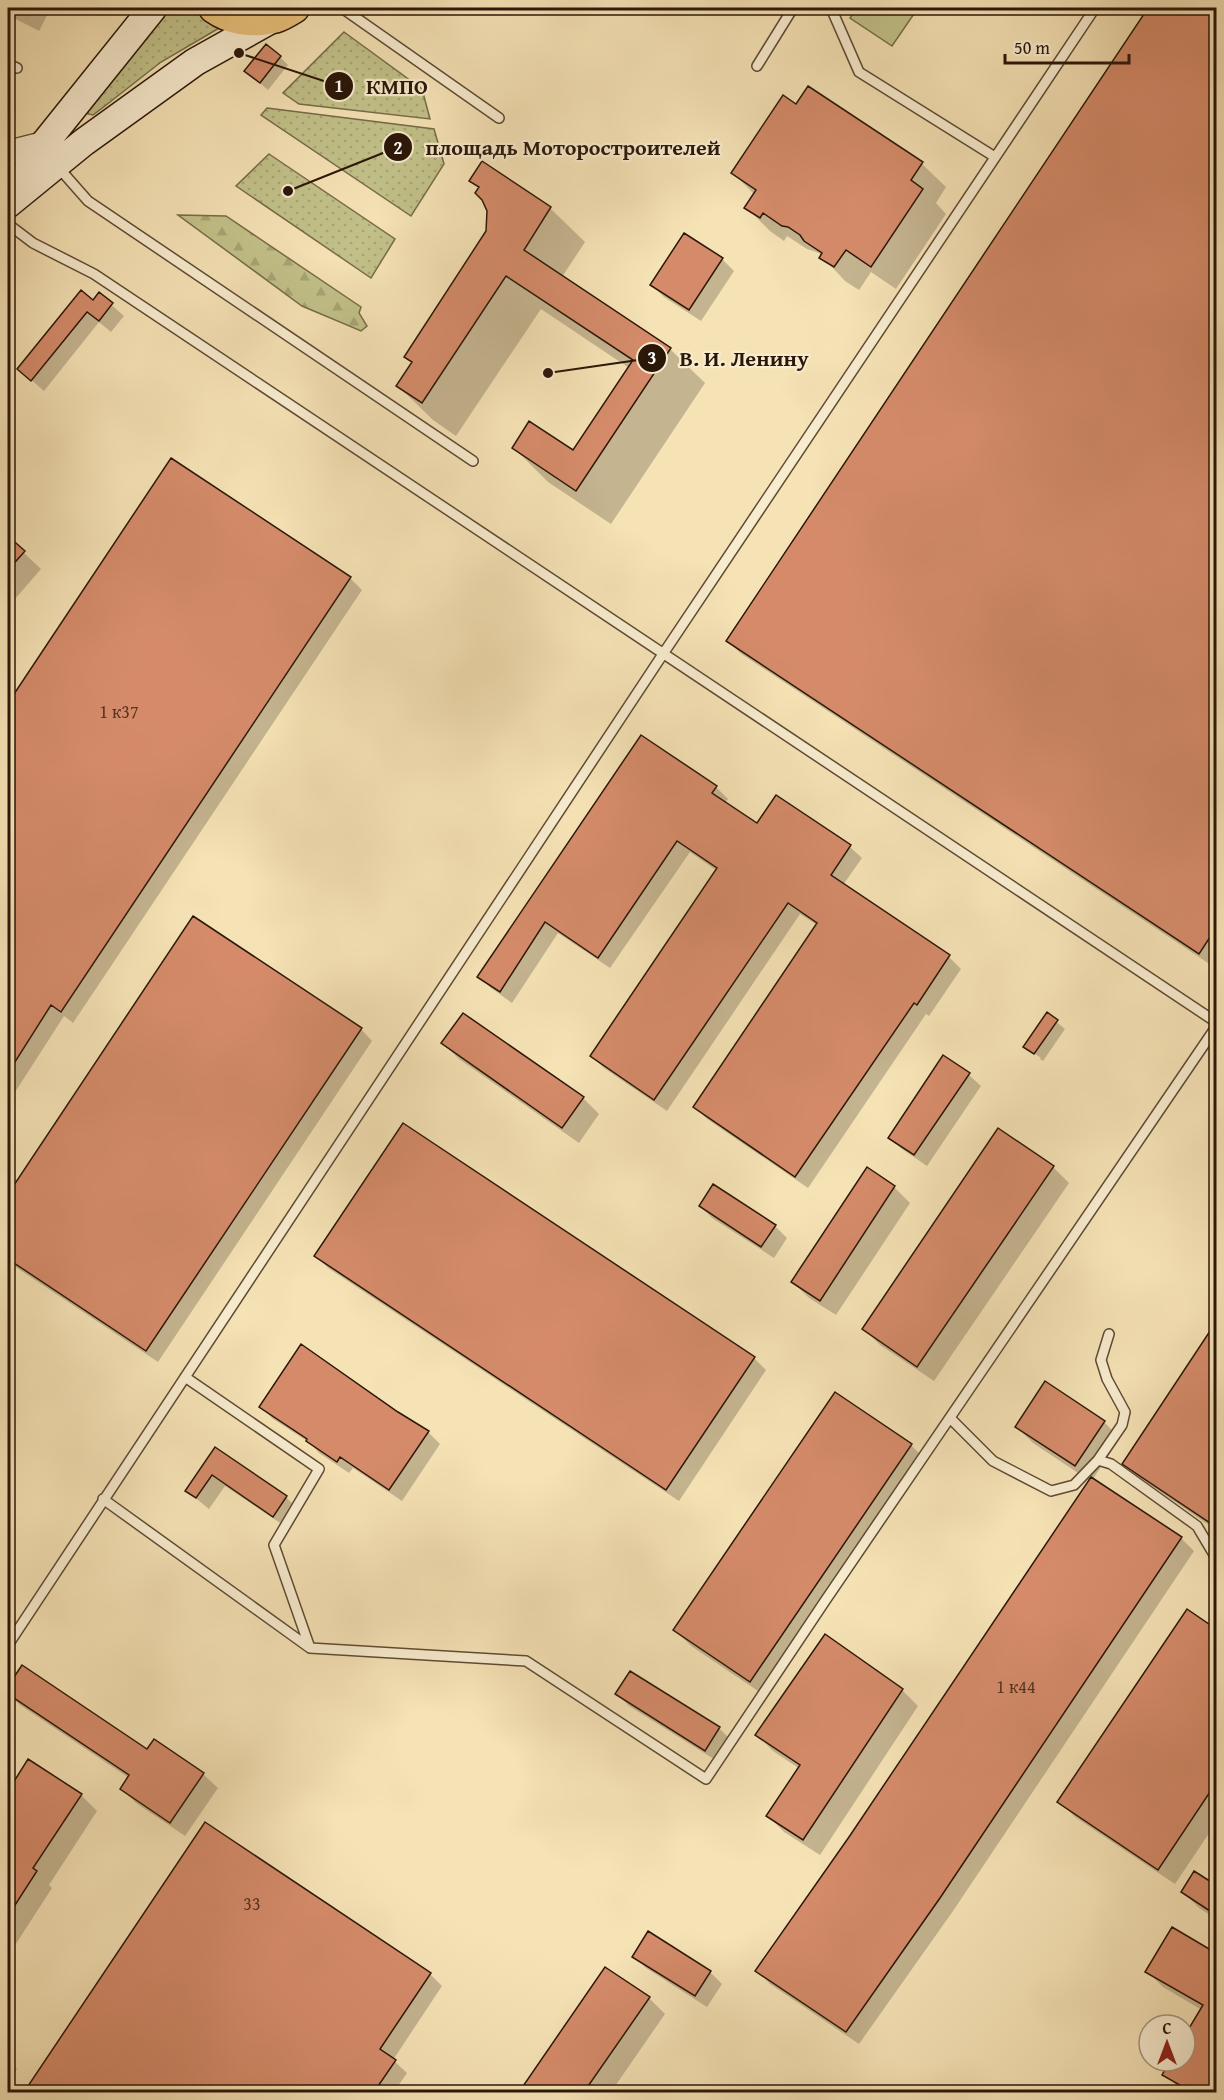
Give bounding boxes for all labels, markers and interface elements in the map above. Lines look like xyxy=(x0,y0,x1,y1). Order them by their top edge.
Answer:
scale bar xyxy=(1005,27,1130,65)
text: 50 m xyxy=(1014,34,1050,61)
callout: КМПО xyxy=(324,66,439,106)
text: КМПО xyxy=(366,70,428,102)
text: 1 xyxy=(334,72,344,99)
callout: площадь Моторостроителей xyxy=(383,127,732,167)
text: площадь Моторостроителей xyxy=(425,131,721,163)
text: 2 xyxy=(393,134,403,161)
callout: В. И. Ленину xyxy=(637,338,820,378)
text: В. И. Ленину xyxy=(679,342,809,374)
text: 3 xyxy=(647,344,657,371)
house number: 1 к37 xyxy=(99,698,139,725)
house number: 1 к44 xyxy=(996,1673,1036,1700)
house number: 33 xyxy=(243,1890,261,1917)
north arrow xyxy=(1137,2013,1197,2073)
text: С xyxy=(1162,2016,1172,2040)

